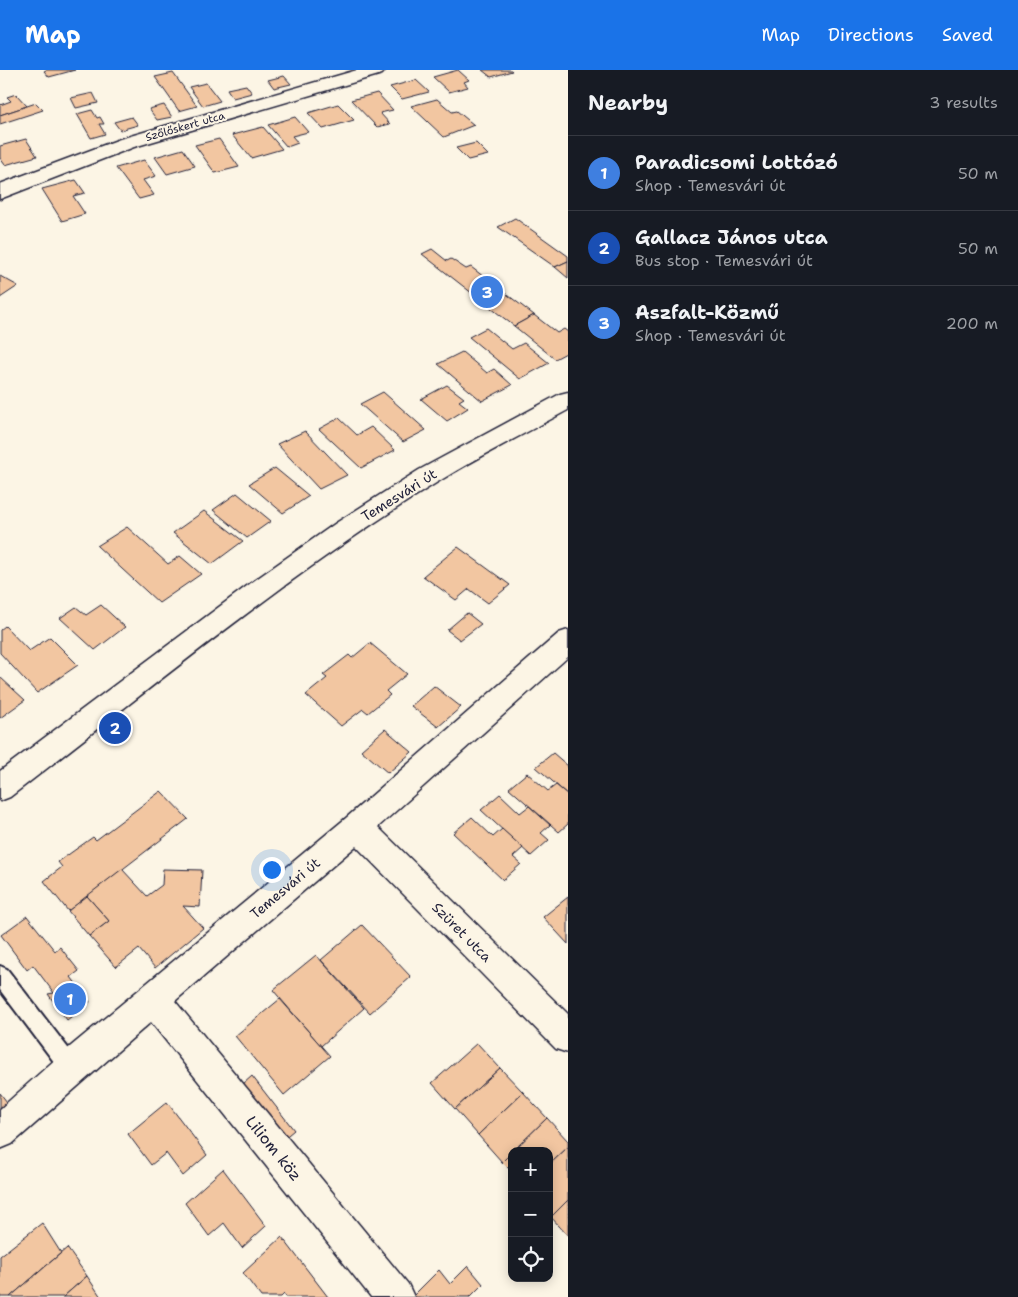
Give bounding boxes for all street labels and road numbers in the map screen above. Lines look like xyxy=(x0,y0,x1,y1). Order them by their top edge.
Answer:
street label: Szőlőskert utca xyxy=(144,108,227,145)
street label: Temesvári út xyxy=(358,465,440,525)
street label: Temesvári út xyxy=(246,854,324,922)
street label: Szüret utca xyxy=(428,898,496,966)
street label: Liliom köz xyxy=(241,1111,306,1185)

